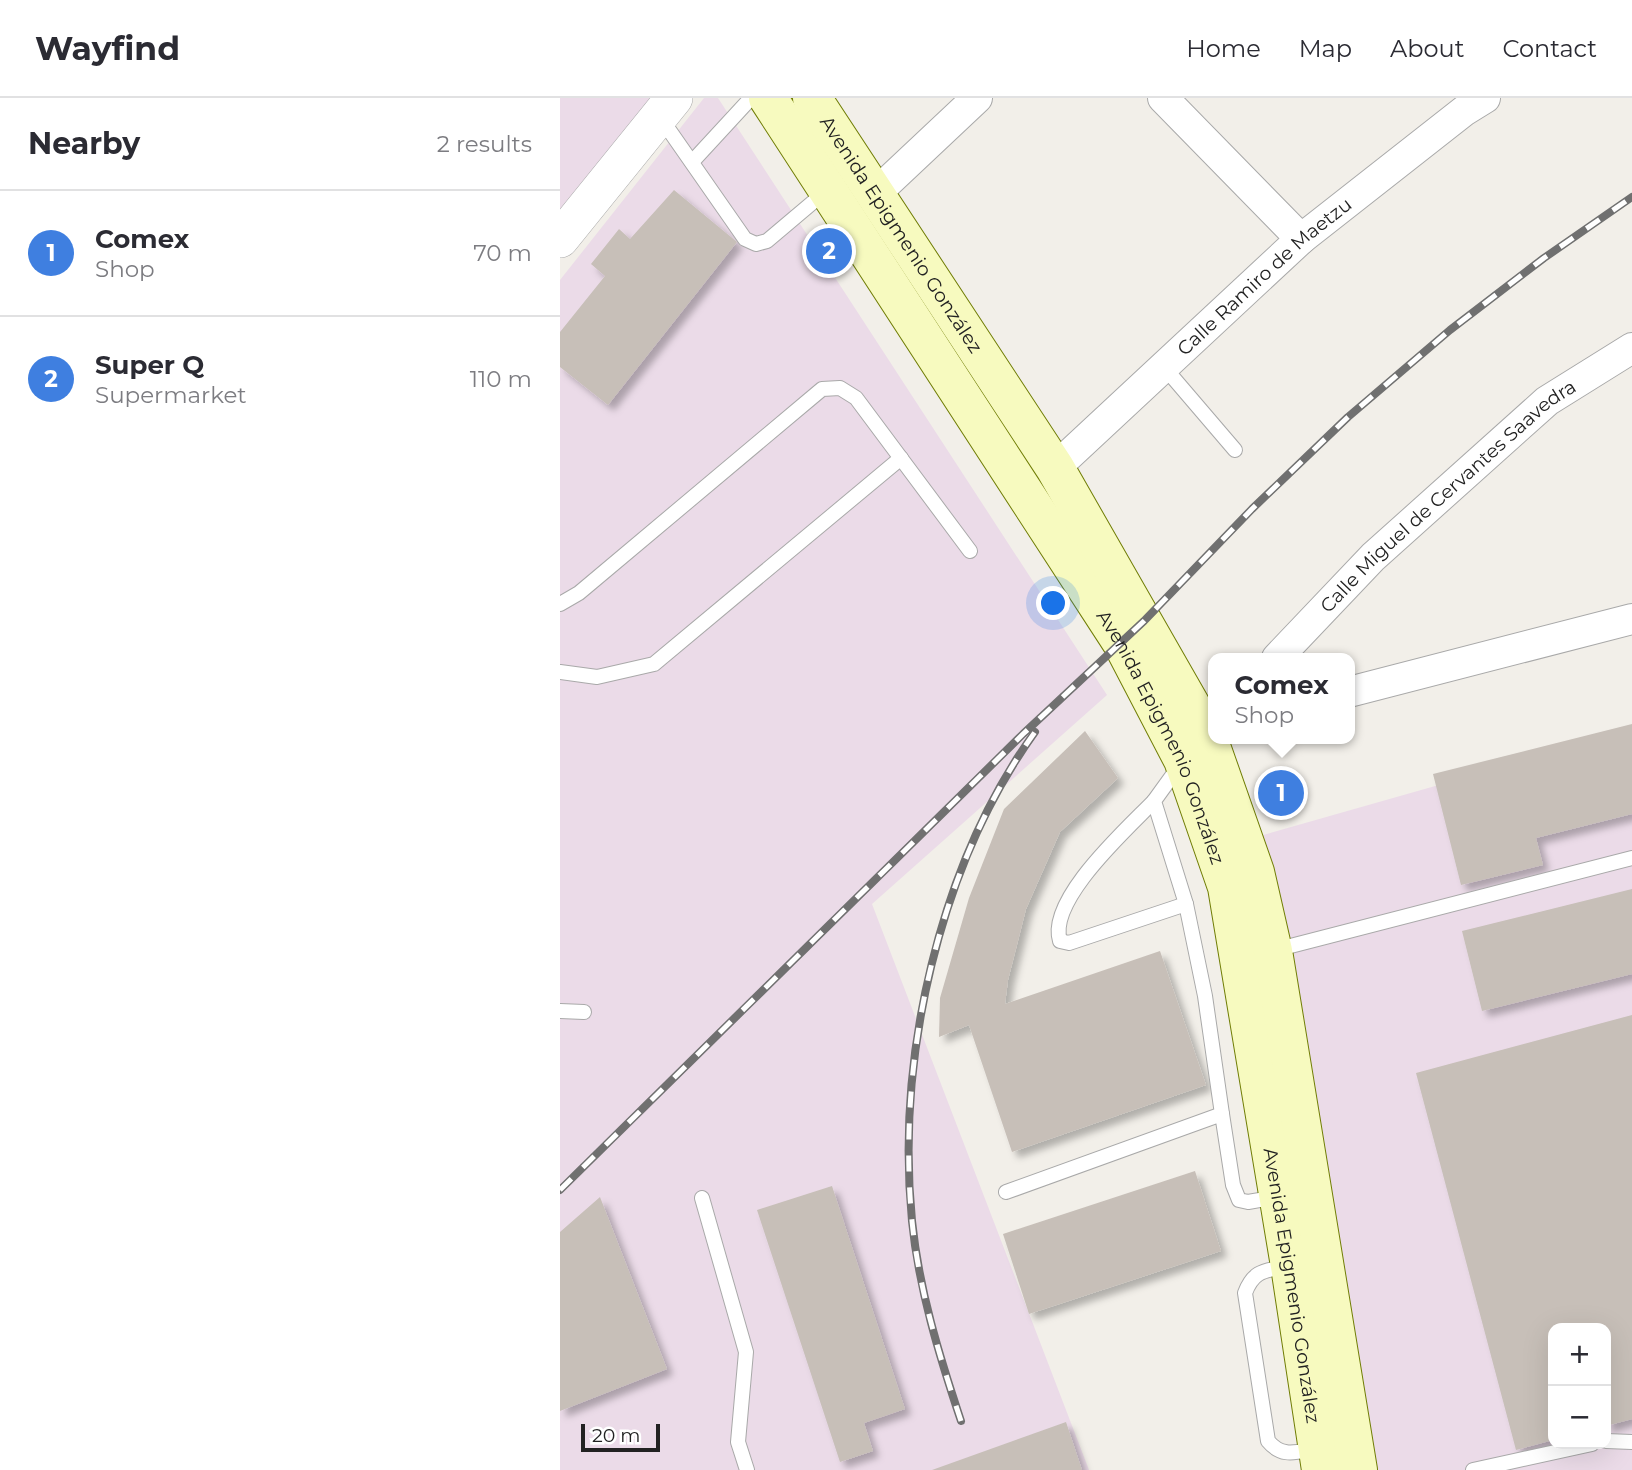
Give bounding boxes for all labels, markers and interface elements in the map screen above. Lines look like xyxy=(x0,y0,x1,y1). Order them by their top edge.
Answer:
text: Wayfind xyxy=(35,28,180,68)
text: Home xyxy=(1186,34,1261,63)
text: Map xyxy=(1299,34,1352,63)
text: About xyxy=(1390,34,1464,63)
text: Contact xyxy=(1502,34,1597,63)
street label: Avenida Epigmenio González xyxy=(815,112,987,357)
text: Nearby xyxy=(28,125,140,162)
text: 2 results xyxy=(437,130,532,158)
street label: Calle Ramiro de Maetzu xyxy=(1173,193,1356,360)
text: Comex xyxy=(95,223,189,255)
pin: 2 xyxy=(806,225,852,277)
text: 1 xyxy=(46,239,56,267)
text: 70 m xyxy=(473,239,532,267)
text: Shop xyxy=(95,255,155,283)
text: Super Q xyxy=(95,349,204,381)
text: 2 xyxy=(44,365,58,393)
text: 110 m xyxy=(470,365,532,393)
street label: Calle Miguel de Cervantes Saavedra xyxy=(1315,375,1580,617)
text: Supermarket xyxy=(95,381,247,409)
your location xyxy=(1036,586,1070,620)
street label: Avenida Epigmenio González xyxy=(1092,606,1229,867)
popup xyxy=(1208,653,1355,744)
text: Comex xyxy=(1234,669,1329,701)
text: Shop xyxy=(1234,701,1294,729)
pin: 1 xyxy=(1258,767,1304,819)
street label: Avenida Epigmenio González xyxy=(1259,1146,1325,1425)
map controls xyxy=(1548,1323,1611,1449)
button: + xyxy=(1548,1323,1611,1386)
button: − xyxy=(1548,1386,1611,1449)
scale bar xyxy=(581,1421,660,1453)
text: 20 m xyxy=(592,1424,640,1447)

